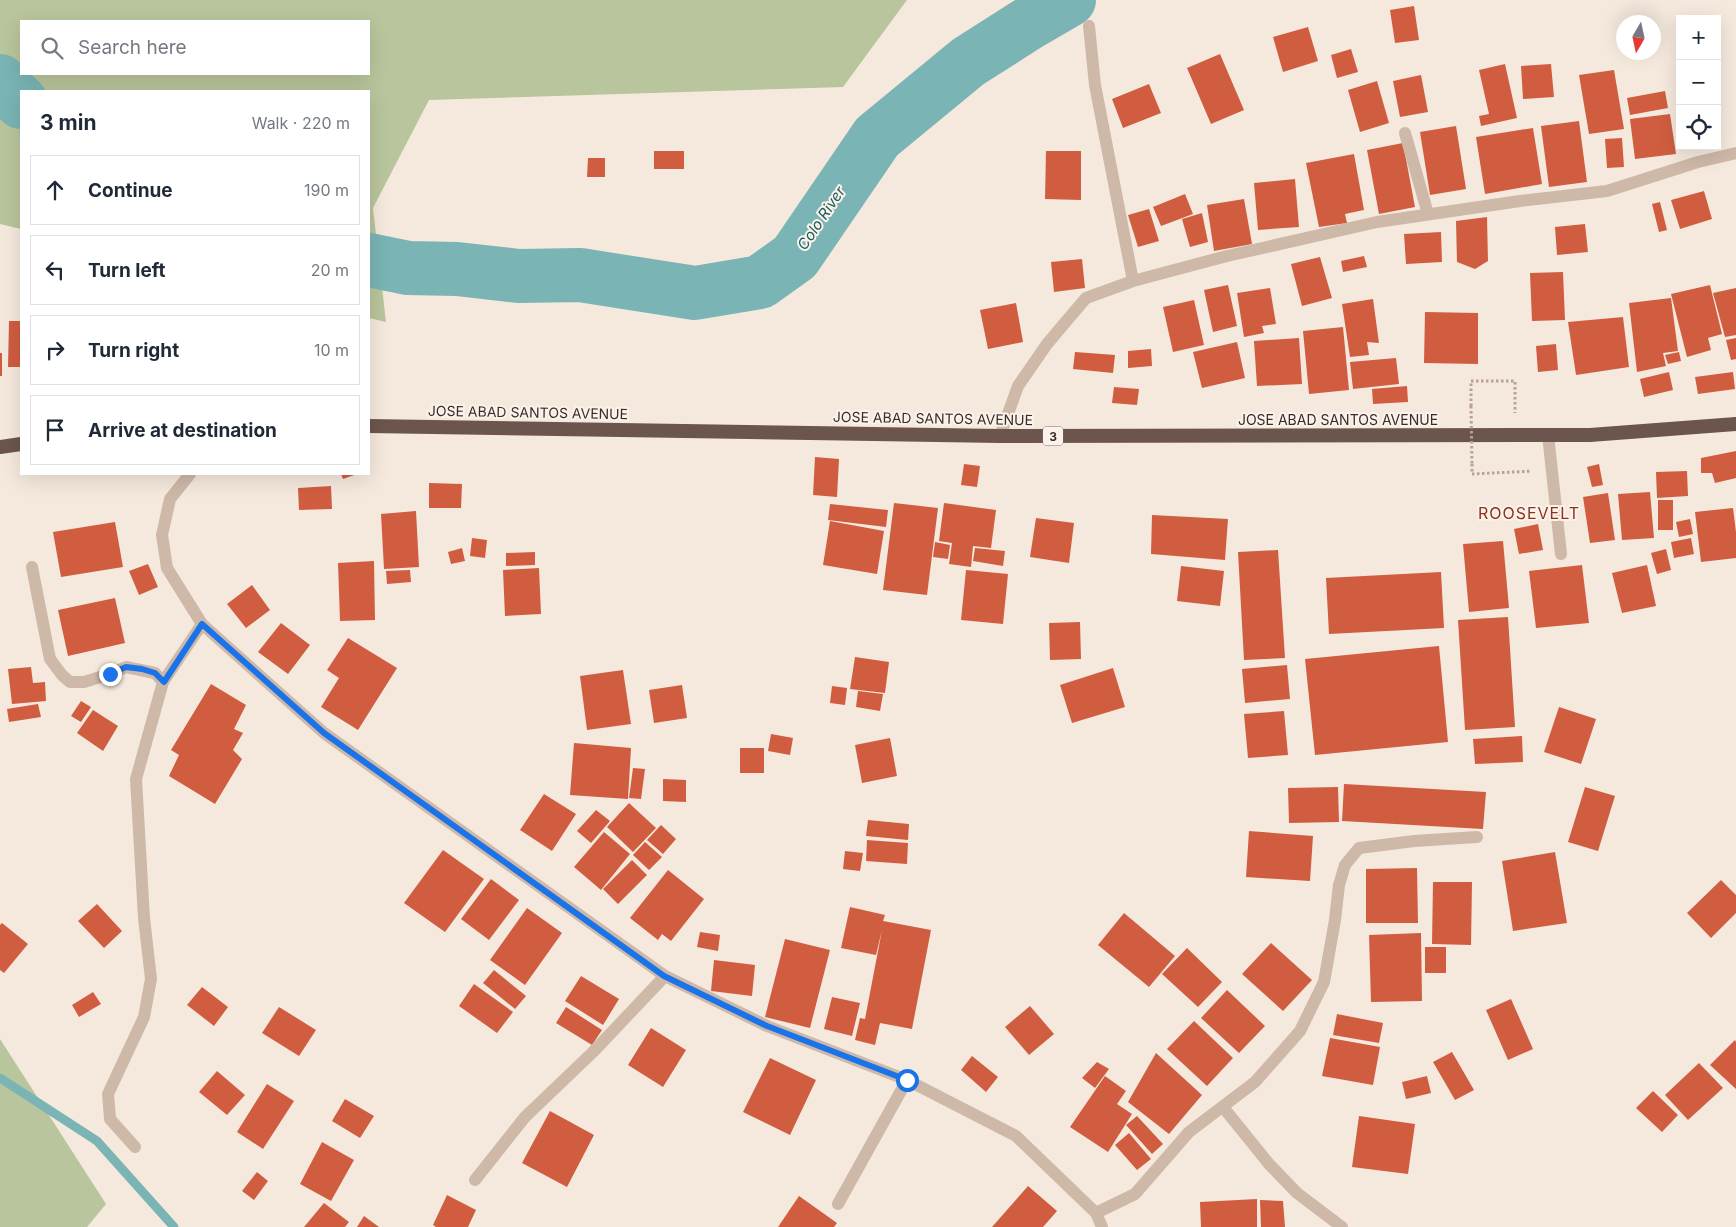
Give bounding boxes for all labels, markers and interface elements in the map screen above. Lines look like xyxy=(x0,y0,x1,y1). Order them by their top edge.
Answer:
north arrow xyxy=(1616,15,1661,60)
map controls xyxy=(1676,15,1721,150)
button: + xyxy=(1676,15,1721,60)
search box xyxy=(20,20,370,75)
icon: search xyxy=(38,34,66,62)
text: Search here xyxy=(78,36,187,59)
button: − xyxy=(1676,60,1721,105)
button: locate xyxy=(1676,105,1721,150)
text: 3 min xyxy=(40,110,96,135)
text: Walk · 220 m xyxy=(252,113,350,133)
icon: ahead xyxy=(41,176,69,204)
text: Continue xyxy=(88,179,173,202)
text: 190 m xyxy=(304,180,349,200)
water label: Colo River xyxy=(793,182,849,253)
icon: left xyxy=(41,256,69,284)
text: Turn left xyxy=(88,259,166,282)
text: 20 m xyxy=(311,260,349,280)
icon: right xyxy=(41,336,69,364)
text: Turn right xyxy=(88,339,179,362)
text: 10 m xyxy=(314,340,349,360)
street label: JOSE ABAD SANTOS AVENUE xyxy=(428,402,628,422)
street label: JOSE ABAD SANTOS AVENUE xyxy=(833,408,1033,428)
street label: JOSE ABAD SANTOS AVENUE xyxy=(1238,411,1438,428)
icon: arrive xyxy=(41,416,69,444)
text: Arrive at destination xyxy=(88,419,277,442)
road number: 3 xyxy=(1043,426,1063,446)
district label: ROOSEVELT xyxy=(1478,503,1580,523)
route end xyxy=(99,663,122,686)
route start xyxy=(896,1069,919,1092)

